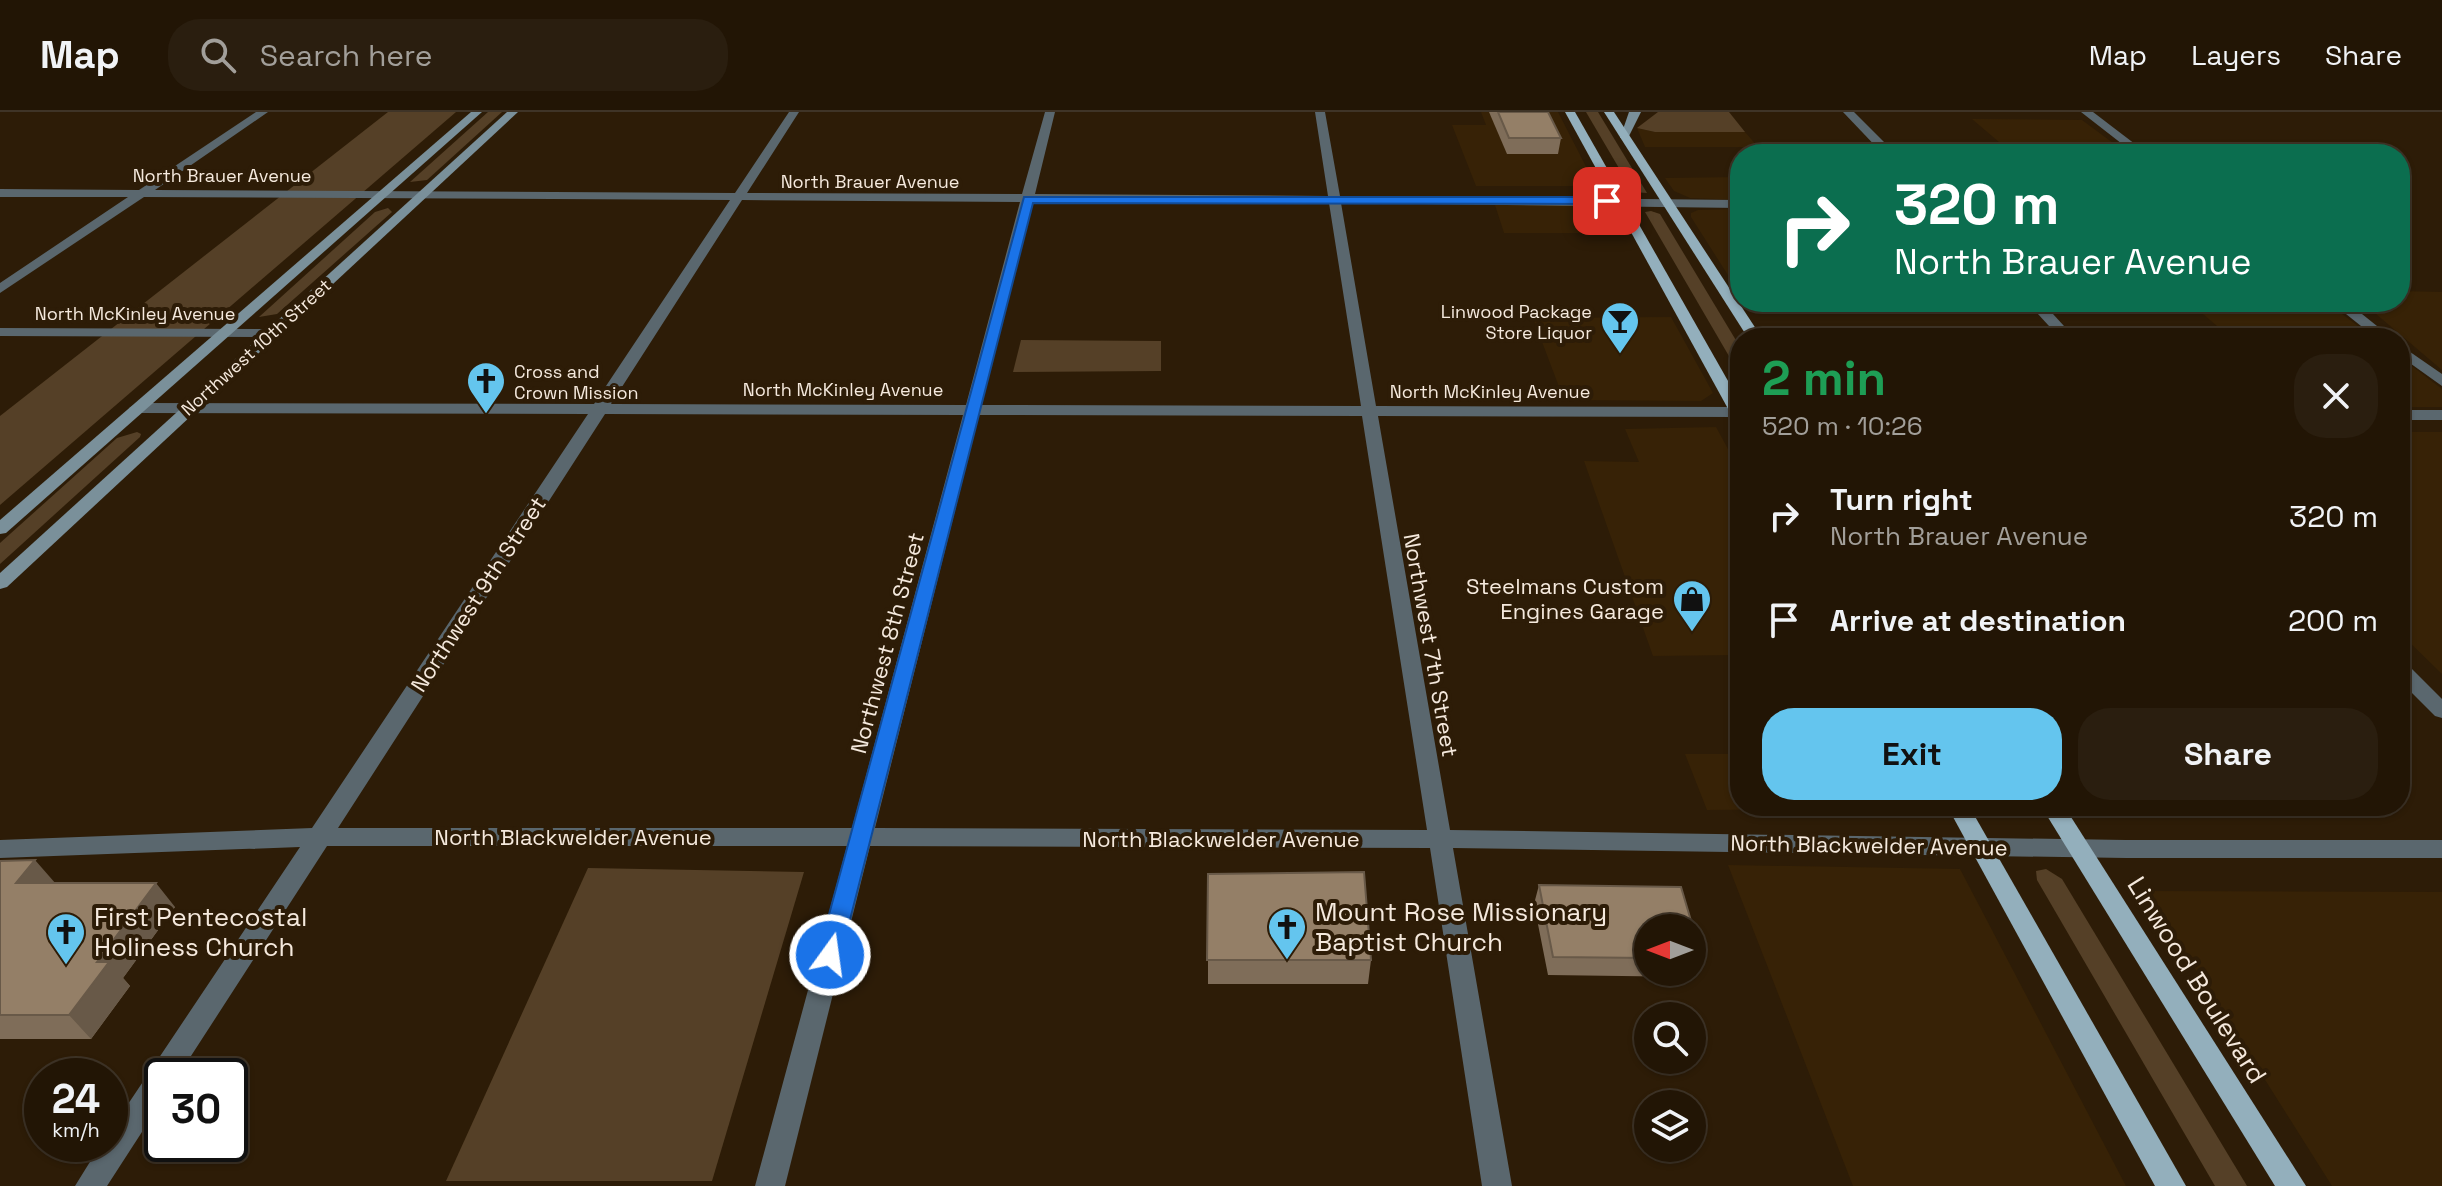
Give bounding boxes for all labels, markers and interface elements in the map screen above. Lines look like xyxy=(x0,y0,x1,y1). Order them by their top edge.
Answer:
search box xyxy=(168,19,728,91)
text: Map xyxy=(40,31,120,79)
icon: search xyxy=(196,33,240,77)
text: Search here xyxy=(260,36,433,75)
text: Map xyxy=(2089,37,2147,73)
text: Layers xyxy=(2191,37,2281,73)
text: Share xyxy=(2325,37,2402,73)
street label: North Brauer Avenue xyxy=(133,164,311,187)
pin xyxy=(1573,167,1641,235)
text: 320 m xyxy=(1894,169,2060,240)
street label: North Brauer Avenue xyxy=(781,170,959,193)
icon: right xyxy=(1762,176,1866,280)
icon: arrive xyxy=(1585,179,1629,223)
text: North Brauer Avenue xyxy=(1894,239,2251,285)
street label: Northwest 10th Street xyxy=(176,273,336,421)
place label: Linwood Package Store Liquor xyxy=(1441,300,1592,344)
bar icon: Linwood Package Store Liquor xyxy=(1599,300,1641,355)
street label: North McKinley Avenue xyxy=(35,302,235,325)
text: 2 min xyxy=(1762,348,1886,409)
button: close xyxy=(2294,354,2378,438)
church icon: Cross and Crown Mission xyxy=(465,360,507,415)
place label: Cross and Crown Mission xyxy=(514,360,639,404)
street label: North McKinley Avenue xyxy=(743,378,943,401)
street label: North McKinley Avenue xyxy=(1390,380,1590,403)
text: 520 m · 10:26 xyxy=(1762,409,1923,443)
text: Turn right xyxy=(1830,480,1973,519)
street label: Northwest 9th Street xyxy=(404,491,552,697)
icon: right xyxy=(1762,494,1806,538)
text: 320 m xyxy=(2289,497,2378,536)
text: North Brauer Avenue xyxy=(1830,519,2088,553)
street label: Northwest 8th Street xyxy=(844,529,930,757)
street label: Northwest 7th Street xyxy=(1398,531,1464,759)
place label: Steelmans Custom Engines Garage xyxy=(1466,572,1664,625)
shop icon: Steelmans Custom Engines Garage xyxy=(1671,578,1713,633)
icon: arrive xyxy=(1762,598,1806,642)
text: Arrive at destination xyxy=(1830,601,2126,640)
text: 200 m xyxy=(2288,601,2378,640)
button: Exit xyxy=(1762,708,2062,800)
button: Share xyxy=(2078,708,2378,800)
street label: North Blackwelder Avenue xyxy=(434,823,712,851)
street label: North Blackwelder Avenue xyxy=(1082,825,1360,853)
street label: North Blackwelder Avenue xyxy=(1730,829,2008,861)
street label: Linwood Boulevard xyxy=(2120,870,2274,1090)
place label: Mount Rose Missionary Baptist Church xyxy=(1315,895,1607,959)
place label: First Pentecostal Holiness Church xyxy=(94,900,307,964)
church icon: Mount Rose Missionary Baptist Church xyxy=(1266,906,1308,961)
church icon: First Pentecostal Holiness Church xyxy=(45,911,87,966)
position arrow xyxy=(788,913,872,997)
north arrow xyxy=(1634,914,1706,986)
map controls xyxy=(1634,914,1706,1162)
button: search xyxy=(1634,1002,1706,1074)
speed limit sign: 30 xyxy=(144,1058,248,1162)
text: 24 xyxy=(52,1074,100,1125)
button: layers xyxy=(1634,1090,1706,1162)
text: km/h xyxy=(52,1117,100,1143)

